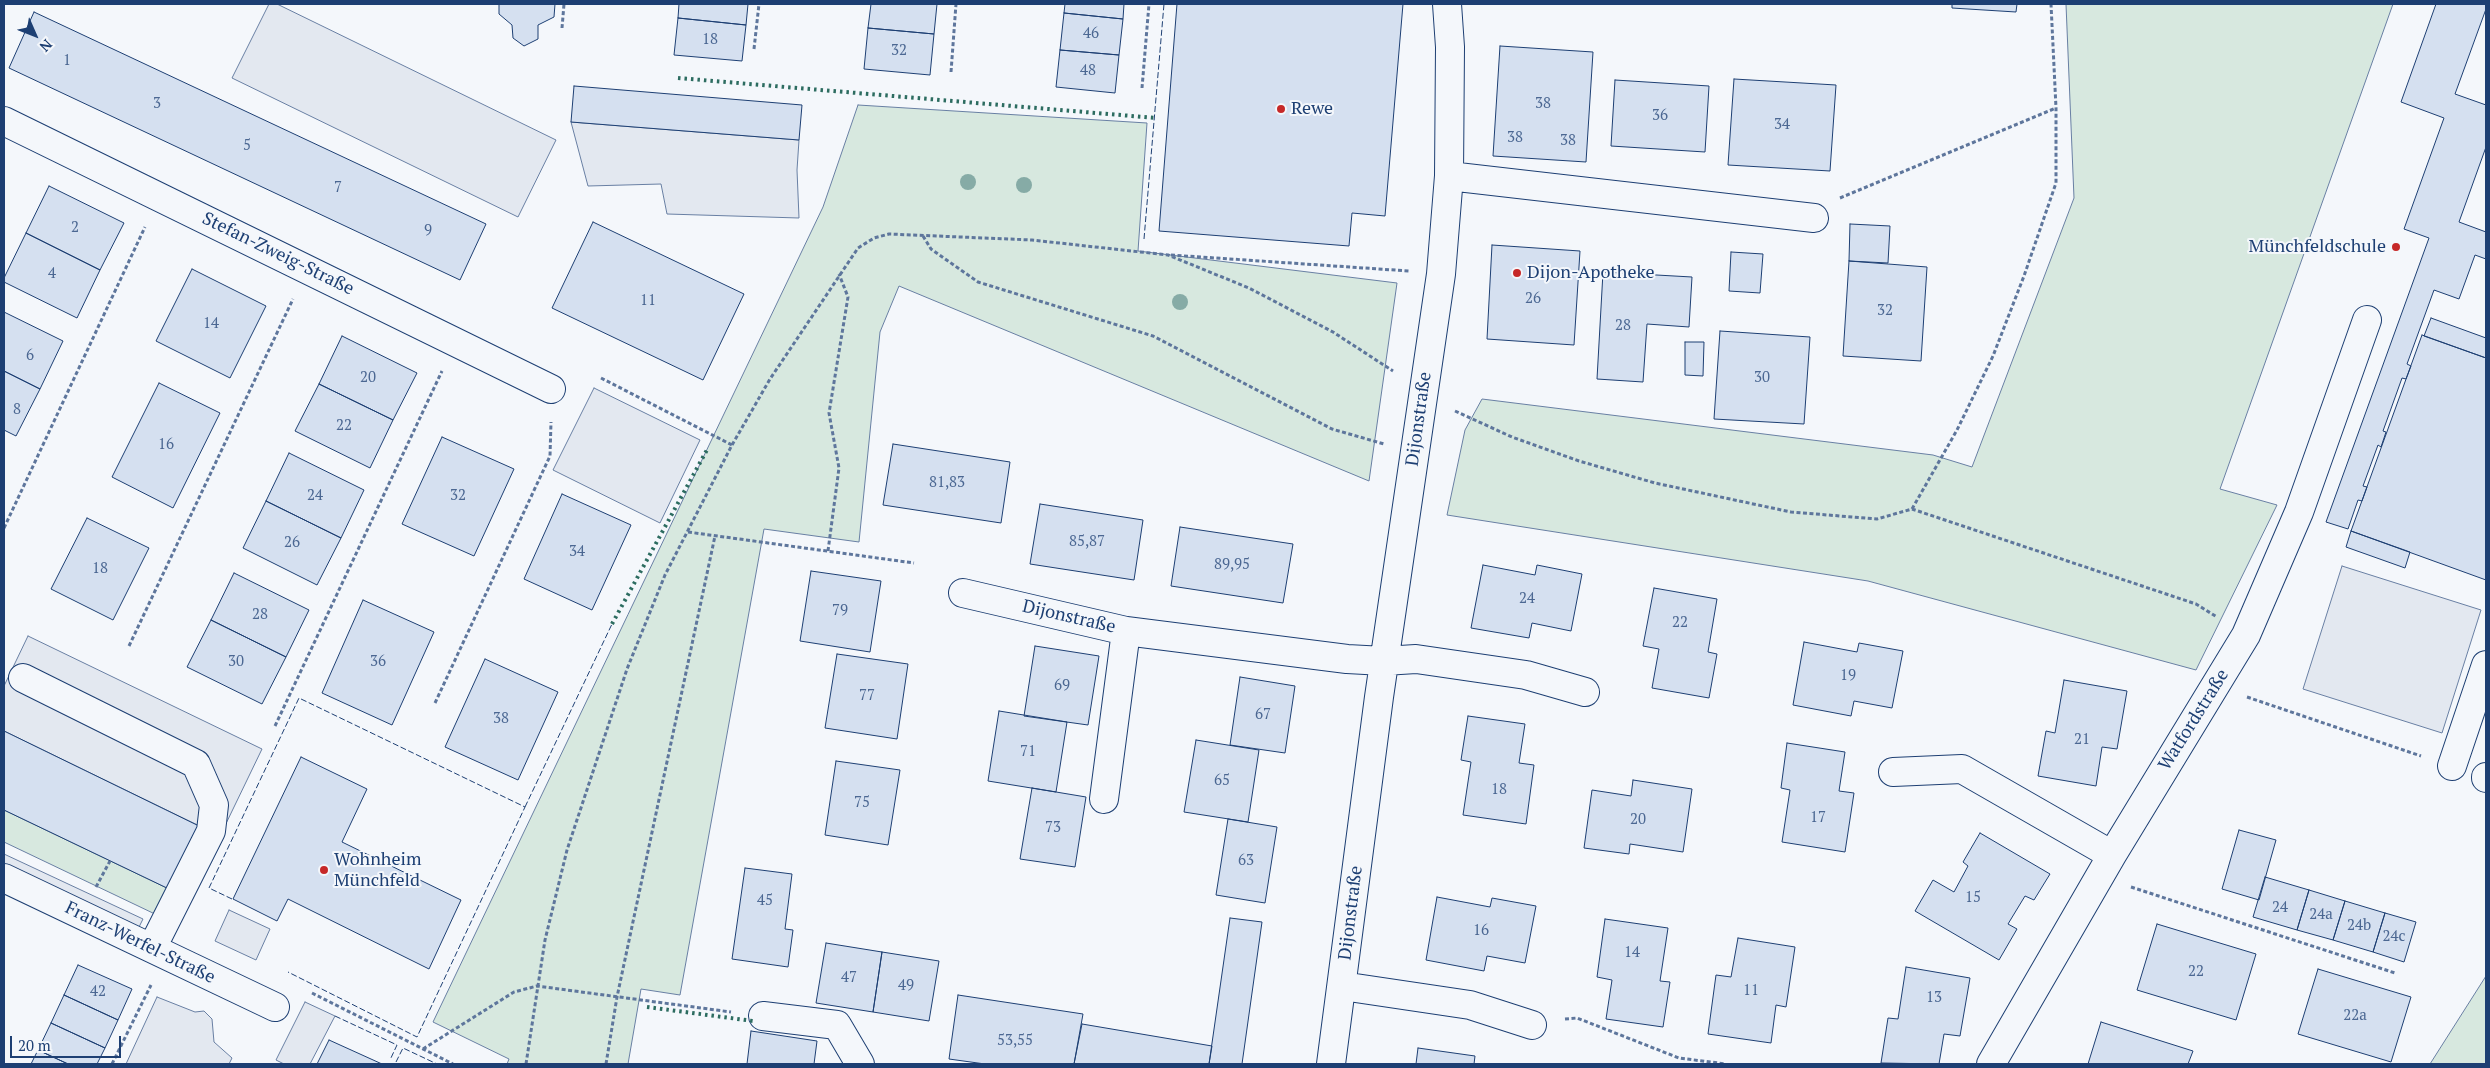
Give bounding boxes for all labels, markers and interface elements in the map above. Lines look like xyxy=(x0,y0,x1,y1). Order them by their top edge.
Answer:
north arrow xyxy=(10,10,60,60)
house number: 46 xyxy=(1083,25,1099,43)
house number: 18 xyxy=(702,31,718,49)
text: N xyxy=(36,35,57,56)
house number: 32 xyxy=(891,42,907,60)
house number: 1 xyxy=(63,52,71,70)
house number: 48 xyxy=(1080,62,1096,80)
house number: 3 xyxy=(153,95,161,113)
house number: 38 xyxy=(1535,95,1551,113)
place label: Rewe xyxy=(1291,98,1333,120)
marker: Rewe xyxy=(1275,103,1287,115)
house number: 36 xyxy=(1652,107,1668,125)
house number: 34 xyxy=(1774,116,1790,134)
house number: 38 xyxy=(1507,129,1523,147)
house number: 38 xyxy=(1560,132,1576,150)
house number: 5 xyxy=(243,137,251,155)
house number: 7 xyxy=(334,179,342,197)
street label: Stefan-Zweig-Straße xyxy=(199,208,357,300)
house number: 2 xyxy=(71,219,79,237)
house number: 9 xyxy=(424,222,432,240)
place label: Münchfeldschule xyxy=(2249,236,2386,258)
marker: Münchfeldschule xyxy=(2390,241,2402,253)
place label: Dijon-Apotheke xyxy=(1527,262,1655,284)
house number: 4 xyxy=(48,265,56,283)
marker: Dijon-Apotheke xyxy=(1511,267,1523,279)
house number: 26 xyxy=(1525,290,1541,308)
house number: 11 xyxy=(640,292,656,310)
house number: 32 xyxy=(1877,302,1893,320)
house number: 14 xyxy=(203,315,219,333)
house number: 28 xyxy=(1615,317,1631,335)
house number: 6 xyxy=(26,347,34,365)
house number: 20 xyxy=(360,369,376,387)
house number: 30 xyxy=(1754,369,1770,387)
street label: Dijonstraße xyxy=(1402,370,1436,468)
house number: 8 xyxy=(13,401,21,419)
house number: 22 xyxy=(336,417,352,435)
house number: 16 xyxy=(158,436,174,454)
house number: 81,83 xyxy=(929,474,965,492)
house number: 24 xyxy=(307,487,323,505)
house number: 32 xyxy=(450,487,466,505)
house number: 85,87 xyxy=(1069,533,1105,551)
house number: 26 xyxy=(284,534,300,552)
house number: 34 xyxy=(569,543,585,561)
house number: 89,95 xyxy=(1214,556,1250,574)
house number: 18 xyxy=(92,560,108,578)
house number: 24 xyxy=(1519,590,1535,608)
street label: Dijonstraße xyxy=(1020,596,1118,638)
house number: 79 xyxy=(832,602,848,620)
house number: 28 xyxy=(252,606,268,624)
house number: 22 xyxy=(1672,614,1688,632)
house number: 30 xyxy=(228,653,244,671)
house number: 36 xyxy=(370,653,386,671)
street label: Watfordstraße xyxy=(2154,665,2234,775)
house number: 19 xyxy=(1840,667,1856,685)
house number: 69 xyxy=(1054,677,1070,695)
house number: 77 xyxy=(859,687,875,705)
house number: 67 xyxy=(1255,706,1271,724)
house number: 38 xyxy=(493,710,509,728)
house number: 21 xyxy=(2074,731,2090,749)
house number: 71 xyxy=(1020,743,1036,761)
house number: 65 xyxy=(1214,772,1230,790)
house number: 18 xyxy=(1491,781,1507,799)
house number: 75 xyxy=(854,794,870,812)
house number: 17 xyxy=(1810,809,1826,827)
house number: 20 xyxy=(1630,811,1646,829)
house number: 73 xyxy=(1045,819,1061,837)
place label: Wohnheim Münchfeld xyxy=(334,849,421,892)
house number: 63 xyxy=(1238,852,1254,870)
marker: Wohnheim Münchfeld xyxy=(318,864,330,876)
street label: Dijonstraße xyxy=(1334,865,1368,961)
house number: 15 xyxy=(1965,889,1981,907)
house number: 45 xyxy=(757,892,773,910)
street label: Franz-Werfel-Straße xyxy=(61,897,219,989)
house number: 24 xyxy=(2272,899,2288,917)
house number: 24a xyxy=(2309,906,2333,924)
house number: 24b xyxy=(2347,917,2371,935)
house number: 16 xyxy=(1473,922,1489,940)
house number: 24c xyxy=(2383,928,2405,946)
house number: 14 xyxy=(1624,944,1640,962)
house number: 22 xyxy=(2188,963,2204,981)
house number: 47 xyxy=(841,969,857,987)
house number: 49 xyxy=(898,977,914,995)
house number: 11 xyxy=(1743,982,1759,1000)
house number: 42 xyxy=(90,983,106,1001)
house number: 13 xyxy=(1926,989,1942,1007)
house number: 22a xyxy=(2343,1007,2367,1025)
scale bar xyxy=(12,1026,124,1058)
house number: 53,55 xyxy=(997,1032,1033,1050)
text: 20 m xyxy=(18,1035,51,1055)

